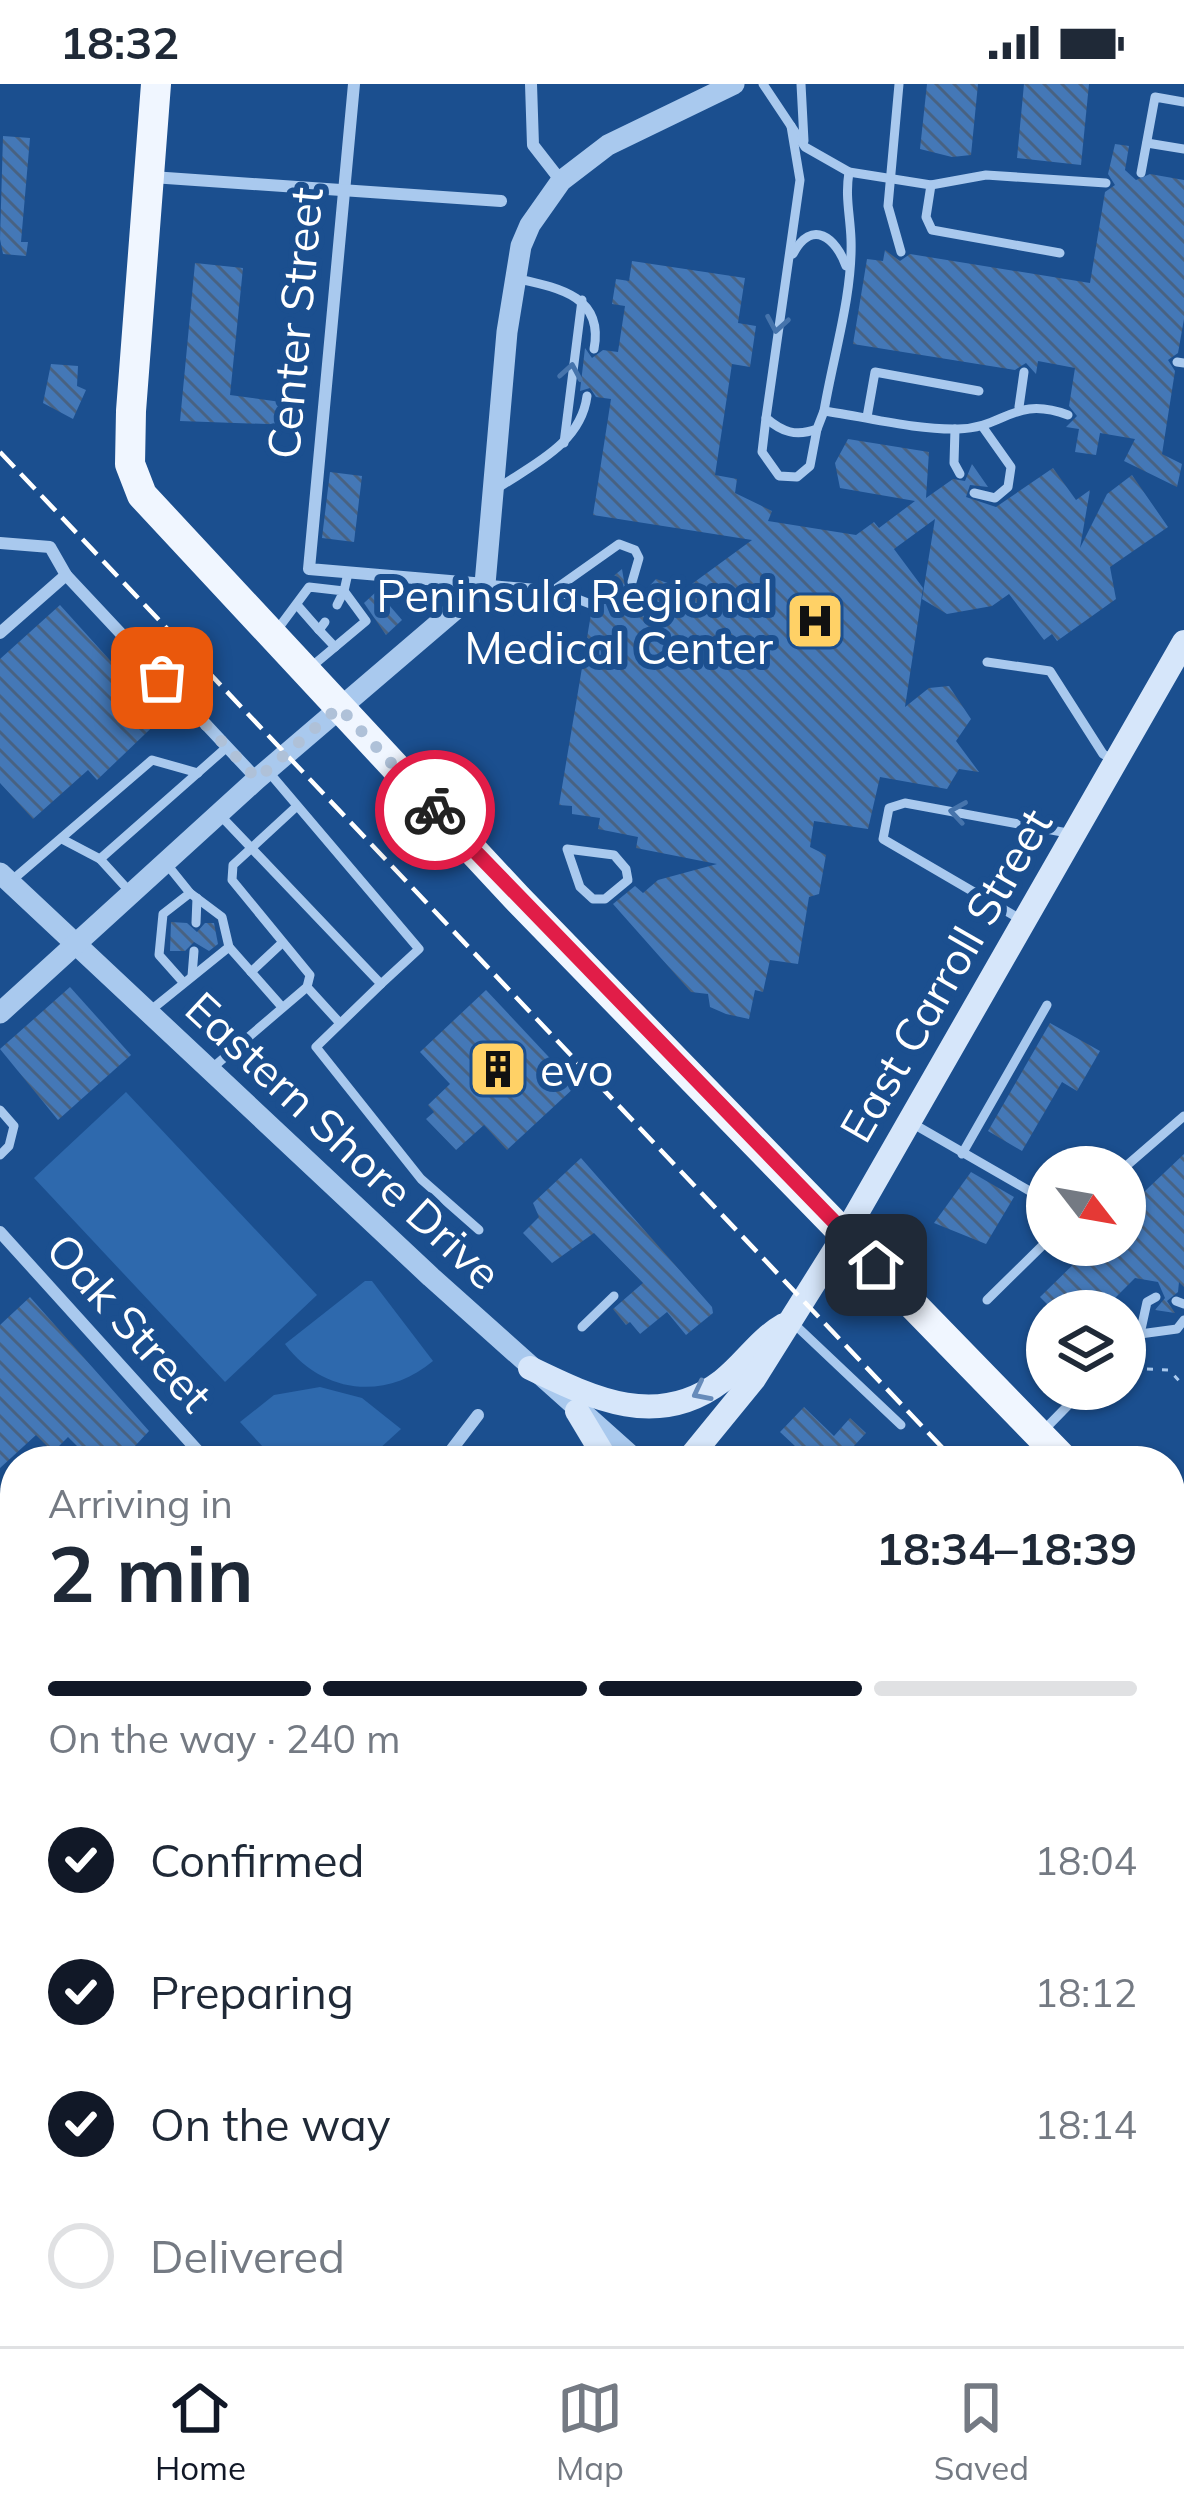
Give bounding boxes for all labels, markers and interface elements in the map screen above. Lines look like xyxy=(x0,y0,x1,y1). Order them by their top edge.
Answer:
text: 18:32 xyxy=(60,14,179,70)
street label: Center Street xyxy=(254,185,334,461)
one-way arrow xyxy=(765,314,790,334)
one-way arrow xyxy=(558,362,583,382)
place label: Peninsula Regional Medical Center xyxy=(376,567,774,675)
hospital icon: Peninsula Regional Medical Center xyxy=(784,590,846,652)
pin xyxy=(111,627,213,729)
icon: bag xyxy=(129,645,195,711)
courier xyxy=(375,750,495,870)
icon: bike xyxy=(402,777,468,843)
street label: East Carroll Street xyxy=(827,798,1063,1152)
one-way arrow xyxy=(949,800,969,825)
street label: Eastern Shore Drive xyxy=(175,979,513,1301)
building icon: evo xyxy=(467,1038,529,1100)
place label: evo xyxy=(540,1041,613,1097)
north arrow xyxy=(1026,1146,1146,1266)
map controls xyxy=(1026,1146,1146,1410)
pin xyxy=(825,1214,927,1316)
street label: Oak Street xyxy=(35,1221,225,1423)
icon: home xyxy=(843,1232,909,1298)
button: layers xyxy=(1026,1290,1146,1410)
one-way arrow xyxy=(692,1378,714,1401)
text: Arriving in xyxy=(48,1479,233,1528)
text: 18:34–18:39 xyxy=(876,1520,1137,1576)
text: 2 min xyxy=(48,1524,254,1622)
text: On the way · 240 m xyxy=(48,1714,400,1763)
icon: check xyxy=(48,1827,114,1893)
text: Confirmed xyxy=(150,1832,364,1888)
text: 18:04 xyxy=(1035,1836,1137,1885)
icon: check xyxy=(48,1959,114,2025)
text: Preparing xyxy=(150,1964,354,2020)
text: 18:12 xyxy=(1035,1968,1137,2017)
icon: check xyxy=(48,2091,114,2157)
text: On the way xyxy=(150,2096,391,2152)
text: 18:14 xyxy=(1035,2100,1137,2149)
text: Delivered xyxy=(150,2228,345,2284)
tab: Home xyxy=(155,2375,246,2488)
tab: Map xyxy=(556,2375,624,2488)
tab: Saved xyxy=(934,2375,1029,2488)

